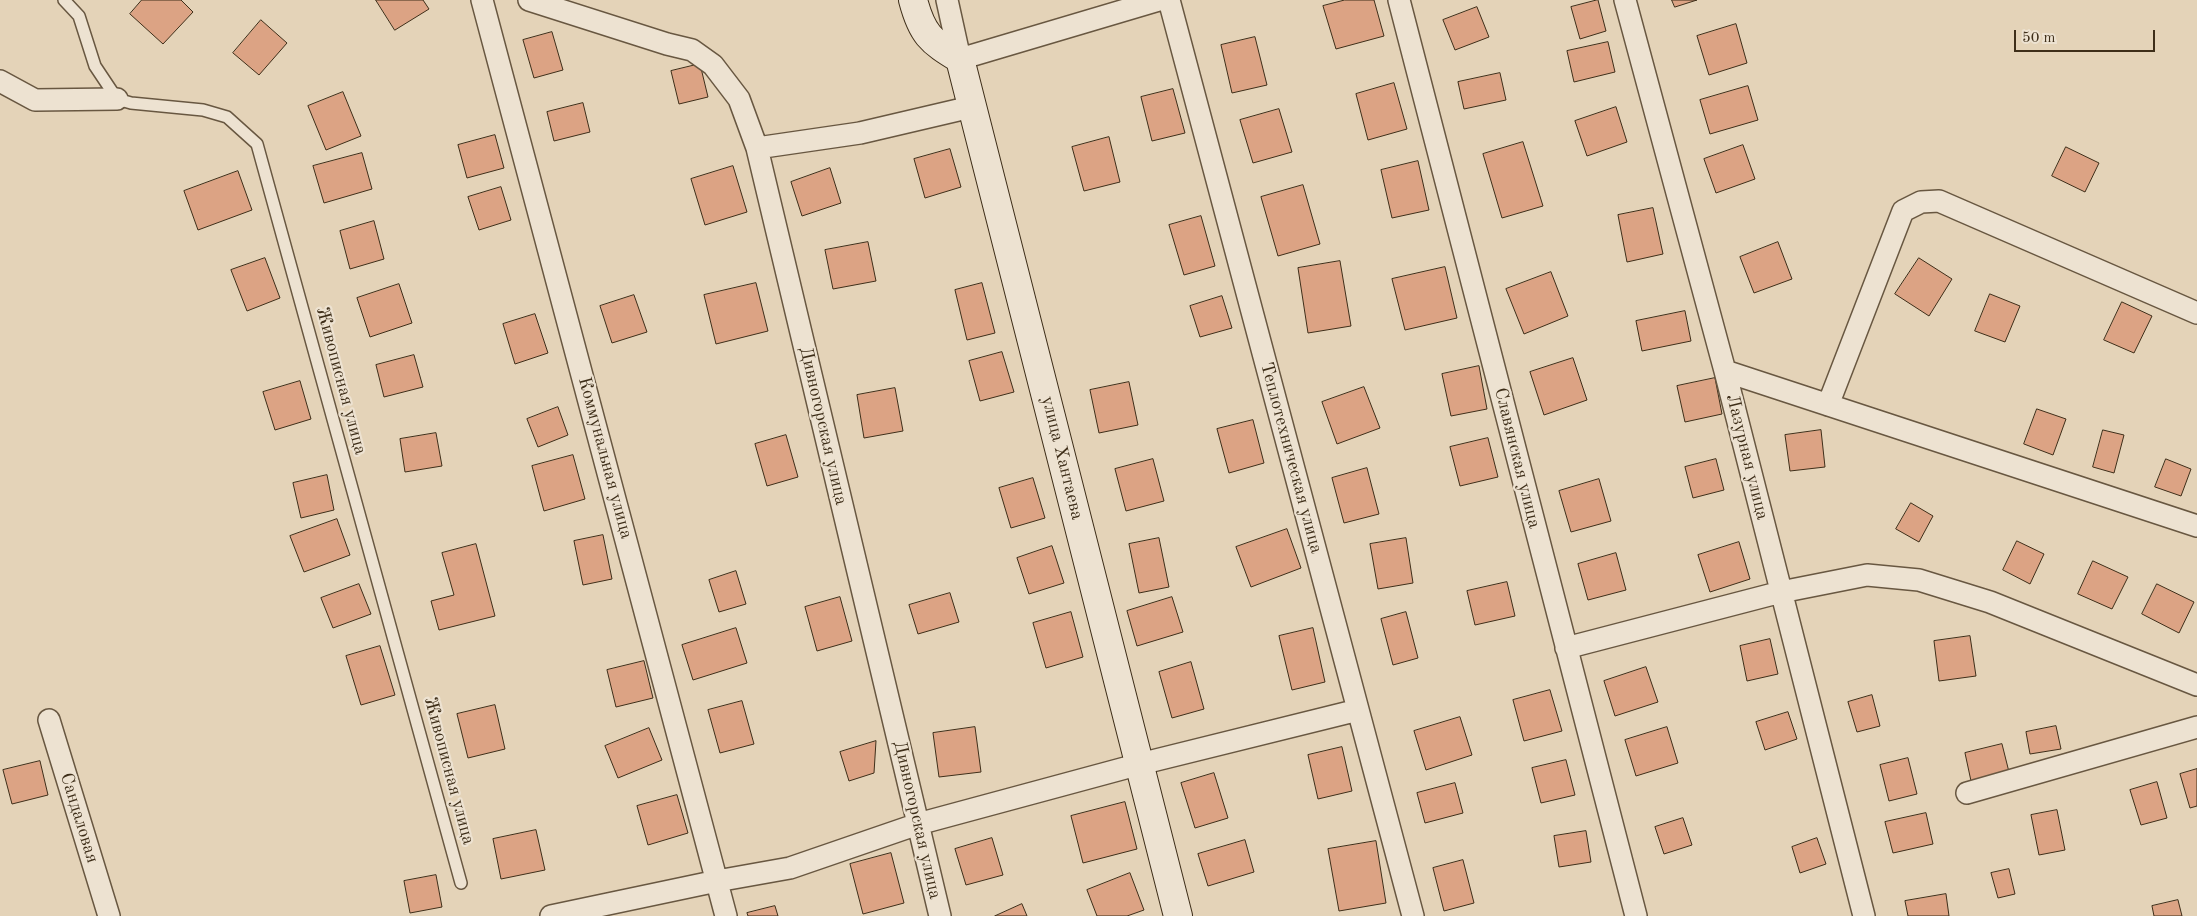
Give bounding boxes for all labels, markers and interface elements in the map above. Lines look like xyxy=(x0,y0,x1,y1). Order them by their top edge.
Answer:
scale bar xyxy=(2017,20,2158,52)
text: 50 m xyxy=(2022,31,2056,46)
street label: Живописная улица xyxy=(311,305,371,457)
street label: Дивногорская улица xyxy=(794,345,852,507)
street label: Теплотехническая улица xyxy=(1255,360,1327,556)
street label: Коммунальная улица xyxy=(573,375,637,541)
street label: Славянская улица xyxy=(1489,385,1545,531)
street label: Лазурная улица xyxy=(1721,392,1773,522)
street label: улица Хантаева xyxy=(1036,394,1088,522)
street label: Живописная улица xyxy=(419,695,479,847)
street label: Дивногорская улица xyxy=(888,739,946,901)
street label: Сандаловая xyxy=(55,770,103,866)

